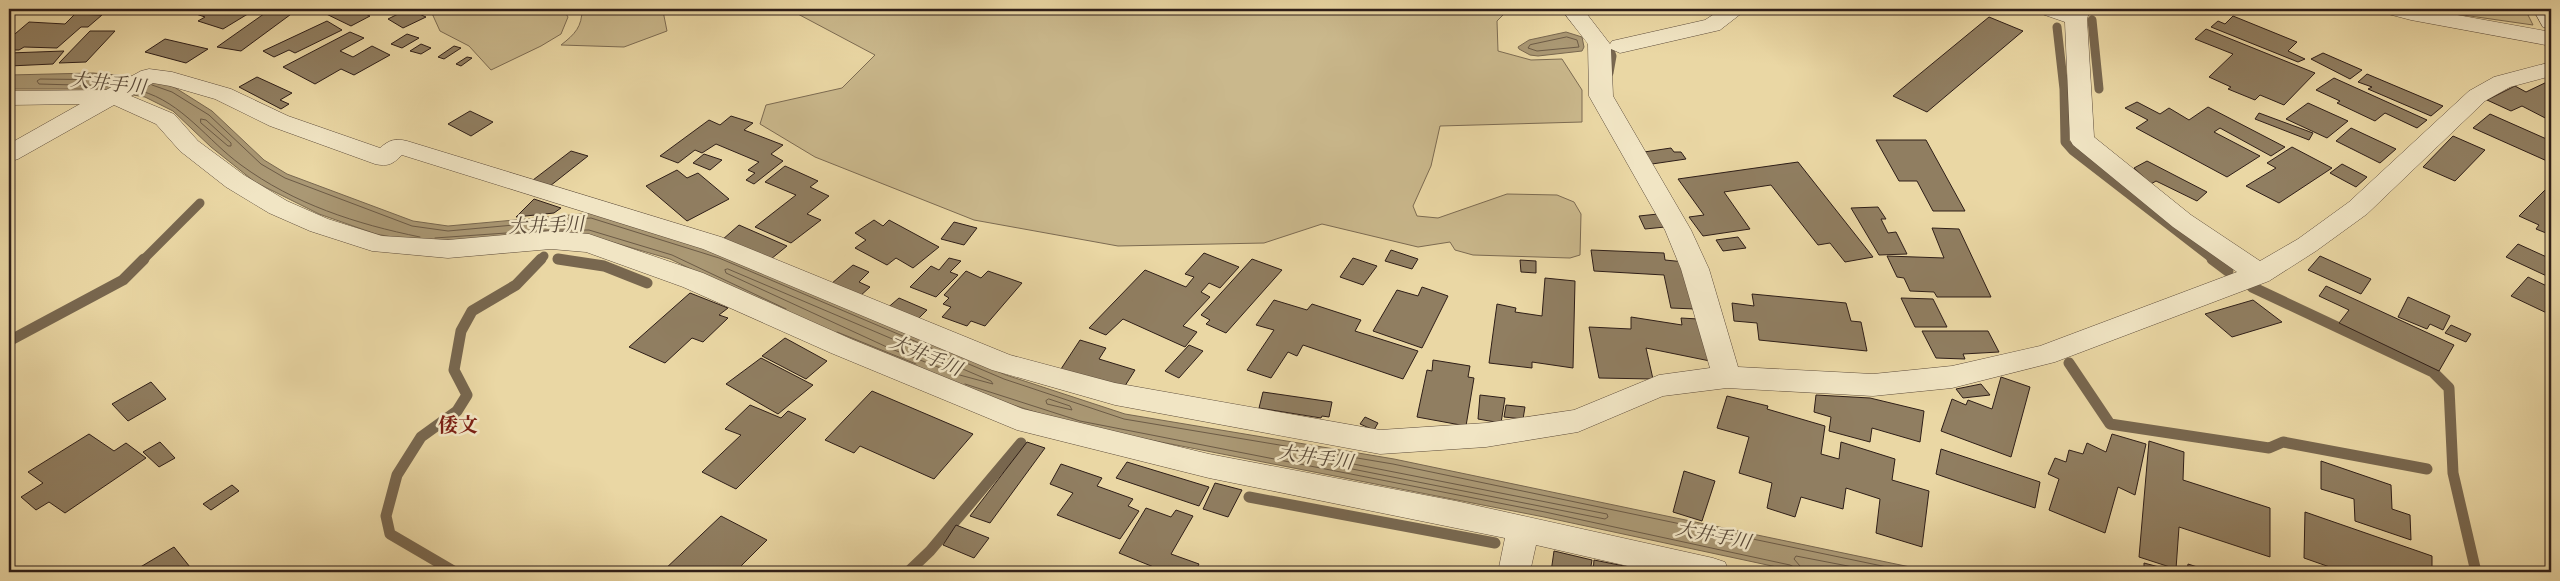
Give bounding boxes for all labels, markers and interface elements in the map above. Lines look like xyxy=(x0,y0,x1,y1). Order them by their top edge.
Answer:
water label: 大井手川 xyxy=(69,68,149,103)
water label: 大井手川 xyxy=(508,212,586,242)
water label: 大井手川 xyxy=(885,330,967,385)
district label: 倭文 xyxy=(438,413,478,442)
water label: 大井手川 xyxy=(1275,440,1356,478)
water label: 大井手川 xyxy=(1673,516,1755,558)

